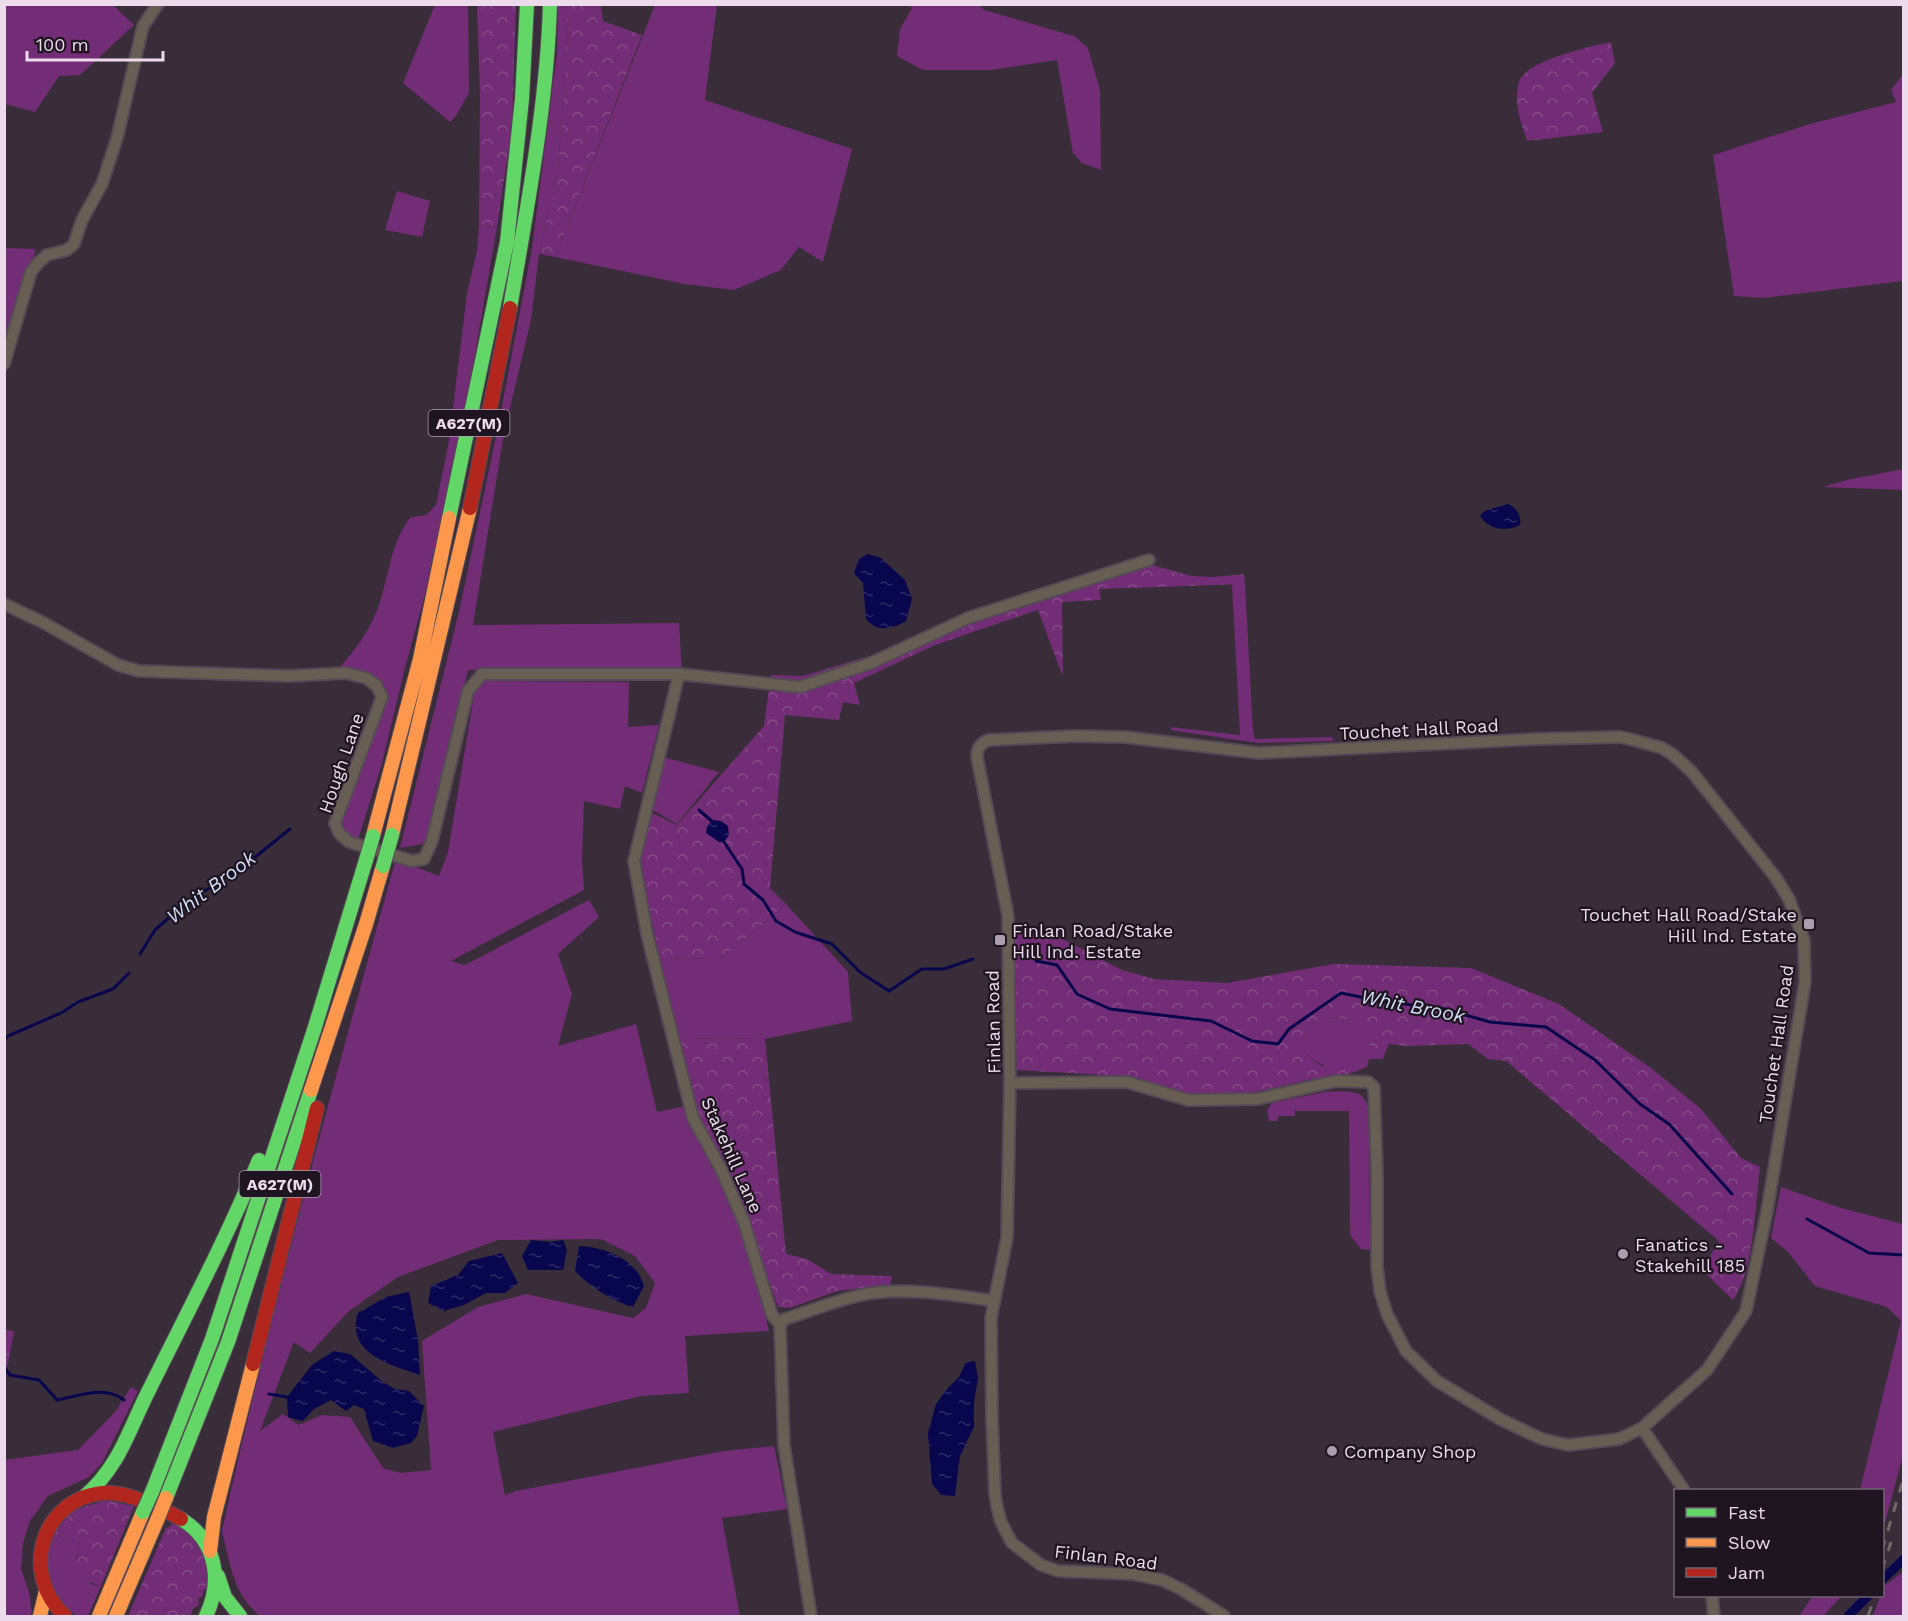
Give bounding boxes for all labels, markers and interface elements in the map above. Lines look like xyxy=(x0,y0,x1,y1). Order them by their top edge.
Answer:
scale bar xyxy=(27,24,164,62)
text: 100 m xyxy=(36,34,89,55)
road number: A627(M) xyxy=(428,410,510,436)
street label: Hough Lane xyxy=(314,710,368,816)
street label: Touchet Hall Road xyxy=(1339,714,1499,744)
water label: Whit Brook xyxy=(162,845,261,928)
place label: Touchet Hall Road/Stake Hill Ind. Estate xyxy=(1580,904,1797,946)
marker: Touchet Hall Road/Stake Hill Ind. Estate xyxy=(1802,917,1816,931)
place label: Finlan Road/Stake Hill Ind. Estate xyxy=(1012,920,1173,962)
marker: Finlan Road/Stake Hill Ind. Estate xyxy=(993,933,1007,947)
street label: Touchet Hall Road xyxy=(1754,964,1798,1124)
street label: Finlan Road xyxy=(982,970,1004,1074)
water label: Whit Brook xyxy=(1359,984,1468,1028)
street label: Stakehill Lane xyxy=(697,1094,767,1216)
road number: A627(M) xyxy=(240,1171,320,1197)
place label: Fanatics - Stakehill 185 xyxy=(1635,1234,1745,1276)
marker: Fanatics - Stakehill 185 xyxy=(1616,1247,1630,1261)
place label: Company Shop xyxy=(1344,1441,1476,1462)
marker: Company Shop xyxy=(1325,1444,1339,1458)
legend xyxy=(1674,1489,1884,1597)
text: Fast xyxy=(1728,1502,1766,1523)
text: Slow xyxy=(1728,1532,1771,1553)
street label: Finlan Road xyxy=(1053,1540,1159,1574)
text: Jam xyxy=(1728,1562,1765,1583)

